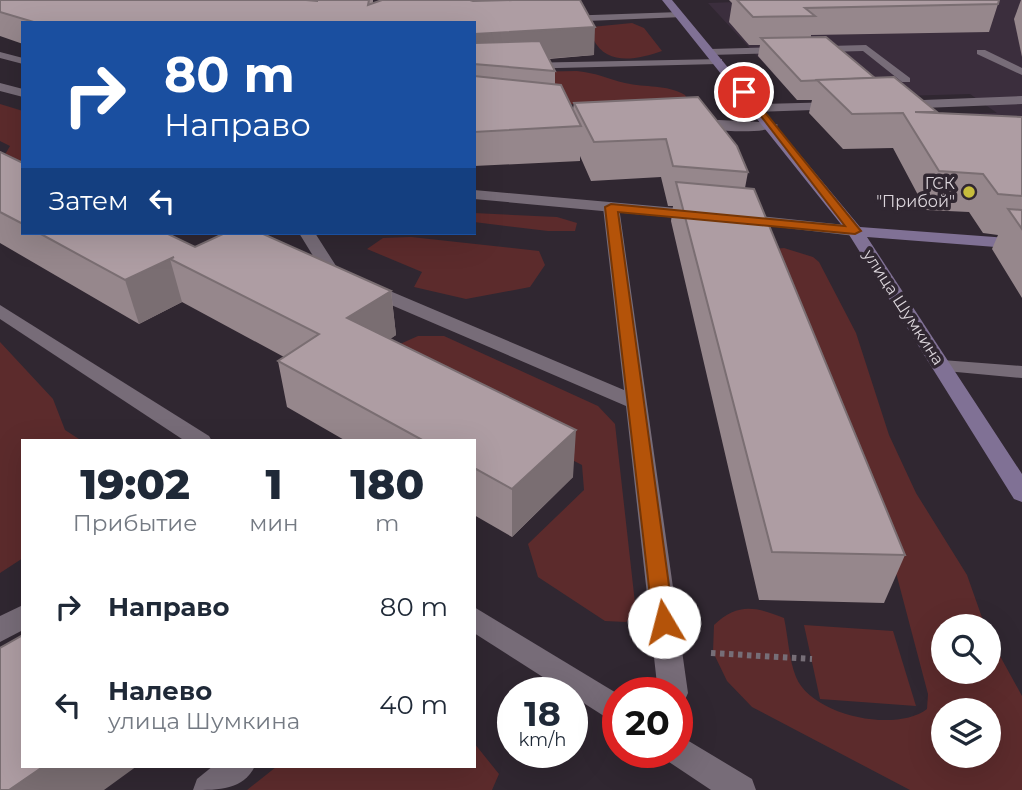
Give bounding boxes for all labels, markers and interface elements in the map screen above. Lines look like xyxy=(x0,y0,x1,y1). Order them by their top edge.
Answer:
text: 80 m xyxy=(164,45,295,104)
icon: right xyxy=(49,49,140,140)
pin xyxy=(714,62,774,122)
icon: arrive xyxy=(725,73,763,111)
text: Направо xyxy=(164,105,311,144)
place label: ГСК "Прибой" xyxy=(876,174,955,211)
icon: left xyxy=(143,182,181,220)
marker: ГСК "Прибой" xyxy=(961,184,977,200)
text: Затем xyxy=(49,185,129,217)
street label: улица Шумкина xyxy=(859,245,948,368)
text: 19:02 xyxy=(80,458,190,510)
text: 1 xyxy=(265,458,282,510)
text: 180 xyxy=(350,458,424,510)
text: Прибытие xyxy=(73,509,197,537)
text: мин xyxy=(249,509,299,537)
text: m xyxy=(375,509,400,537)
position arrow xyxy=(627,585,701,659)
icon: right xyxy=(49,588,87,626)
text: Направо xyxy=(108,591,229,623)
text: 80 m xyxy=(380,591,448,623)
map controls xyxy=(931,614,1001,768)
button: search xyxy=(931,614,1001,684)
text: Налево xyxy=(108,675,212,707)
speed limit sign: 20 xyxy=(602,677,693,768)
icon: left xyxy=(49,686,87,724)
text: 40 m xyxy=(379,689,448,721)
text: 18 xyxy=(524,692,561,735)
button: layers xyxy=(931,698,1001,768)
text: улица Шумкина xyxy=(108,707,300,735)
text: km/h xyxy=(518,729,567,751)

